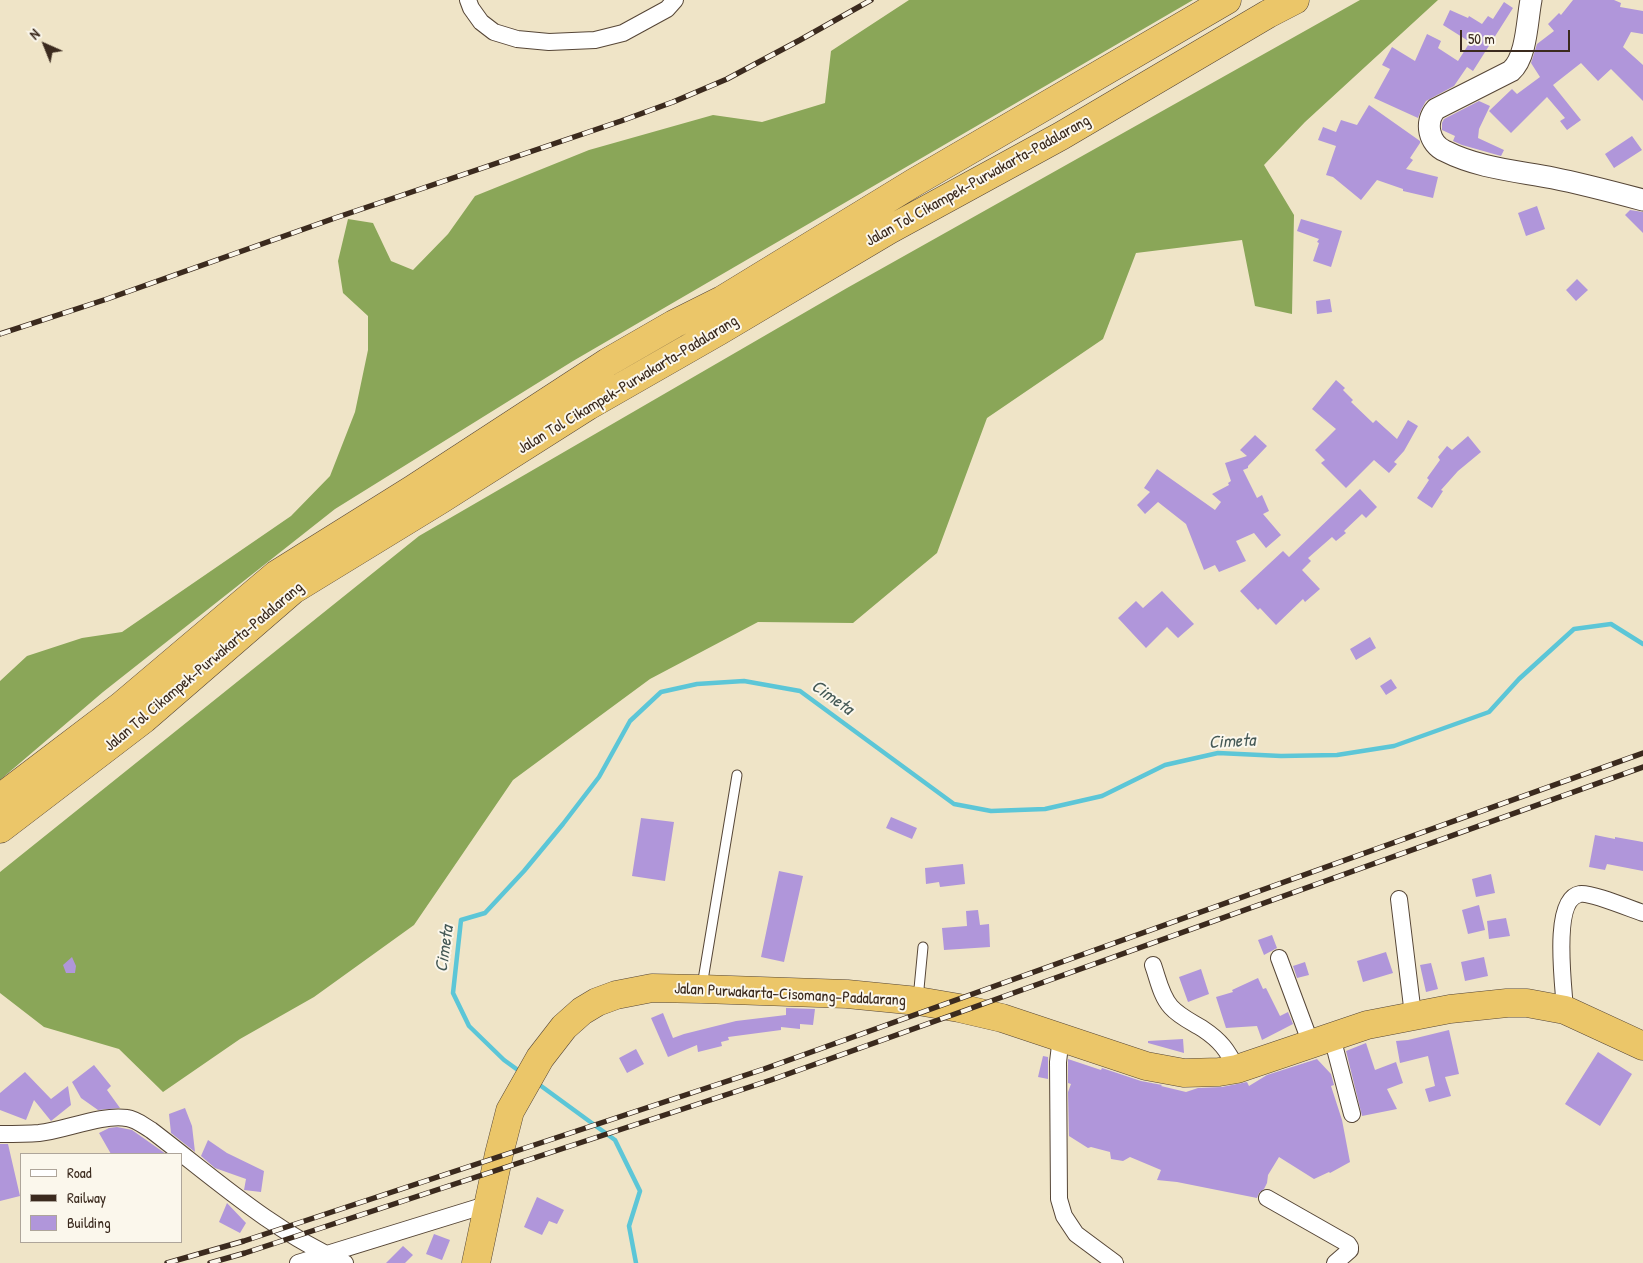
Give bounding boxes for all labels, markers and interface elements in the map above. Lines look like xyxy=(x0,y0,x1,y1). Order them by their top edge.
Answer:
north arrow xyxy=(20,20,70,70)
scale bar xyxy=(1463,20,1573,52)
text: N xyxy=(25,24,44,43)
text: 50 m xyxy=(1468,28,1495,49)
street label: Jalan Tol Cikampek–Purwakarta–Padalarang xyxy=(862,111,1094,251)
street label: Jalan Tol Cikampek–Purwakarta–Padalarang xyxy=(514,311,742,459)
street label: Jalan Tol Cikampek–Purwakarta–Padalarang xyxy=(101,578,307,756)
water label: Cimeta xyxy=(807,676,857,720)
water label: Cimeta xyxy=(1208,730,1256,754)
water label: Cimeta xyxy=(431,924,459,974)
street label: Jalan Purwakarta–Cisomang–Padalarang xyxy=(674,979,906,1011)
legend xyxy=(20,1153,182,1243)
text: Road xyxy=(67,1162,92,1183)
text: Railway xyxy=(67,1187,106,1208)
text: Building xyxy=(67,1212,111,1233)

